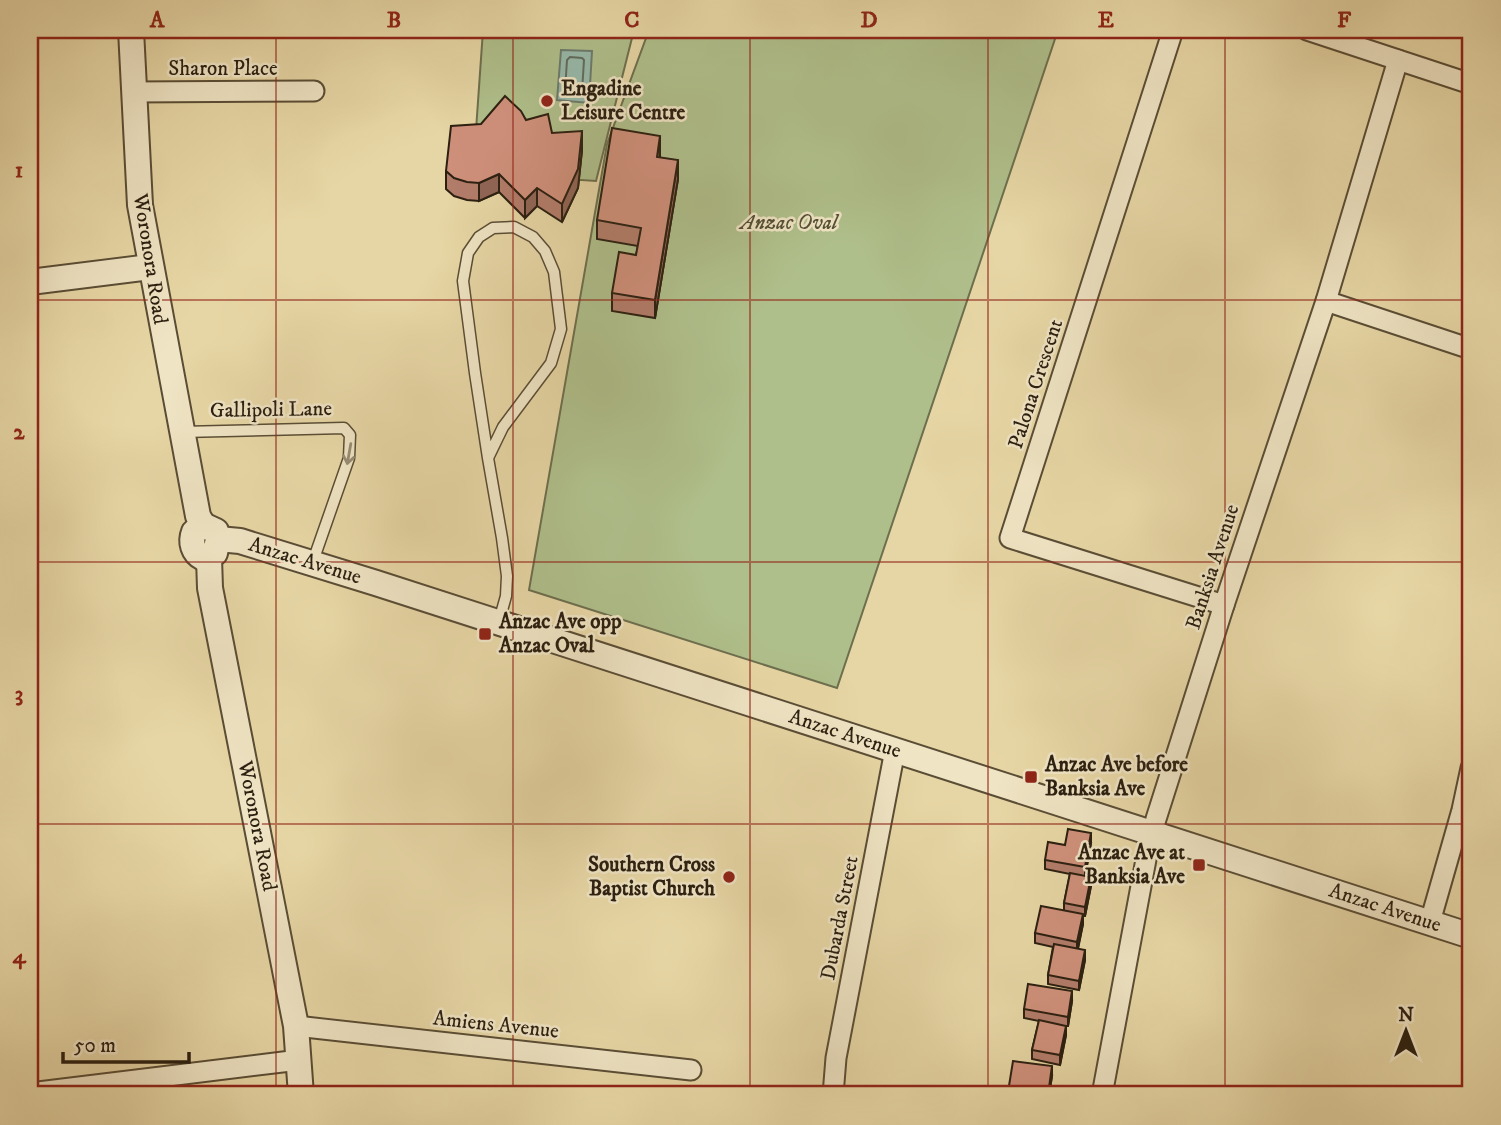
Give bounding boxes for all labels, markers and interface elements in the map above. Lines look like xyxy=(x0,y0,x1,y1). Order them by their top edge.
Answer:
text: A xyxy=(149,6,166,35)
text: B xyxy=(387,6,401,35)
text: C xyxy=(624,6,640,35)
text: D xyxy=(860,6,878,35)
text: E xyxy=(1098,6,1114,35)
text: F xyxy=(1337,6,1352,35)
street label: Sharon Place xyxy=(168,56,278,82)
place label: Engadine Leisure Centre xyxy=(561,76,685,126)
marker: Engadine Leisure Centre xyxy=(539,93,555,109)
text: 1 xyxy=(15,156,23,185)
street label: Woronora Road xyxy=(127,191,173,327)
park label: Anzac Oval xyxy=(739,210,840,236)
street label: Palona Crescent xyxy=(1003,316,1069,452)
street label: Gallipoli Lane xyxy=(210,396,333,424)
text: 2 xyxy=(13,418,25,447)
one-way arrow xyxy=(342,442,355,465)
street label: Banksia Avenue xyxy=(1181,501,1246,633)
street label: Anzac Avenue xyxy=(246,532,365,591)
place label: Anzac Ave opp Anzac Oval xyxy=(498,609,622,659)
marker: Anzac Ave opp Anzac Oval xyxy=(477,626,493,642)
text: 3 xyxy=(15,680,23,709)
street label: Anzac Avenue xyxy=(786,704,905,764)
place label: Anzac Ave before Banksia Ave xyxy=(1044,752,1188,802)
street label: Woronora Road xyxy=(231,758,282,894)
marker: Anzac Ave before Banksia Ave xyxy=(1023,769,1039,785)
place label: Anzac Ave at Banksia Ave xyxy=(1077,840,1185,890)
place label: Southern Cross Baptist Church xyxy=(588,852,716,902)
street label: Dubarda Street xyxy=(815,853,865,982)
marker: Anzac Ave at Banksia Ave xyxy=(1191,857,1207,873)
marker: Southern Cross Baptist Church xyxy=(721,869,737,885)
street label: Anzac Avenue xyxy=(1326,878,1445,938)
text: 4 xyxy=(12,942,27,971)
north arrow xyxy=(1372,996,1442,1066)
text: N xyxy=(1398,1004,1414,1027)
street label: Amiens Avenue xyxy=(432,1005,560,1045)
scale bar xyxy=(63,1020,189,1064)
text: 50 m xyxy=(74,1033,116,1059)

